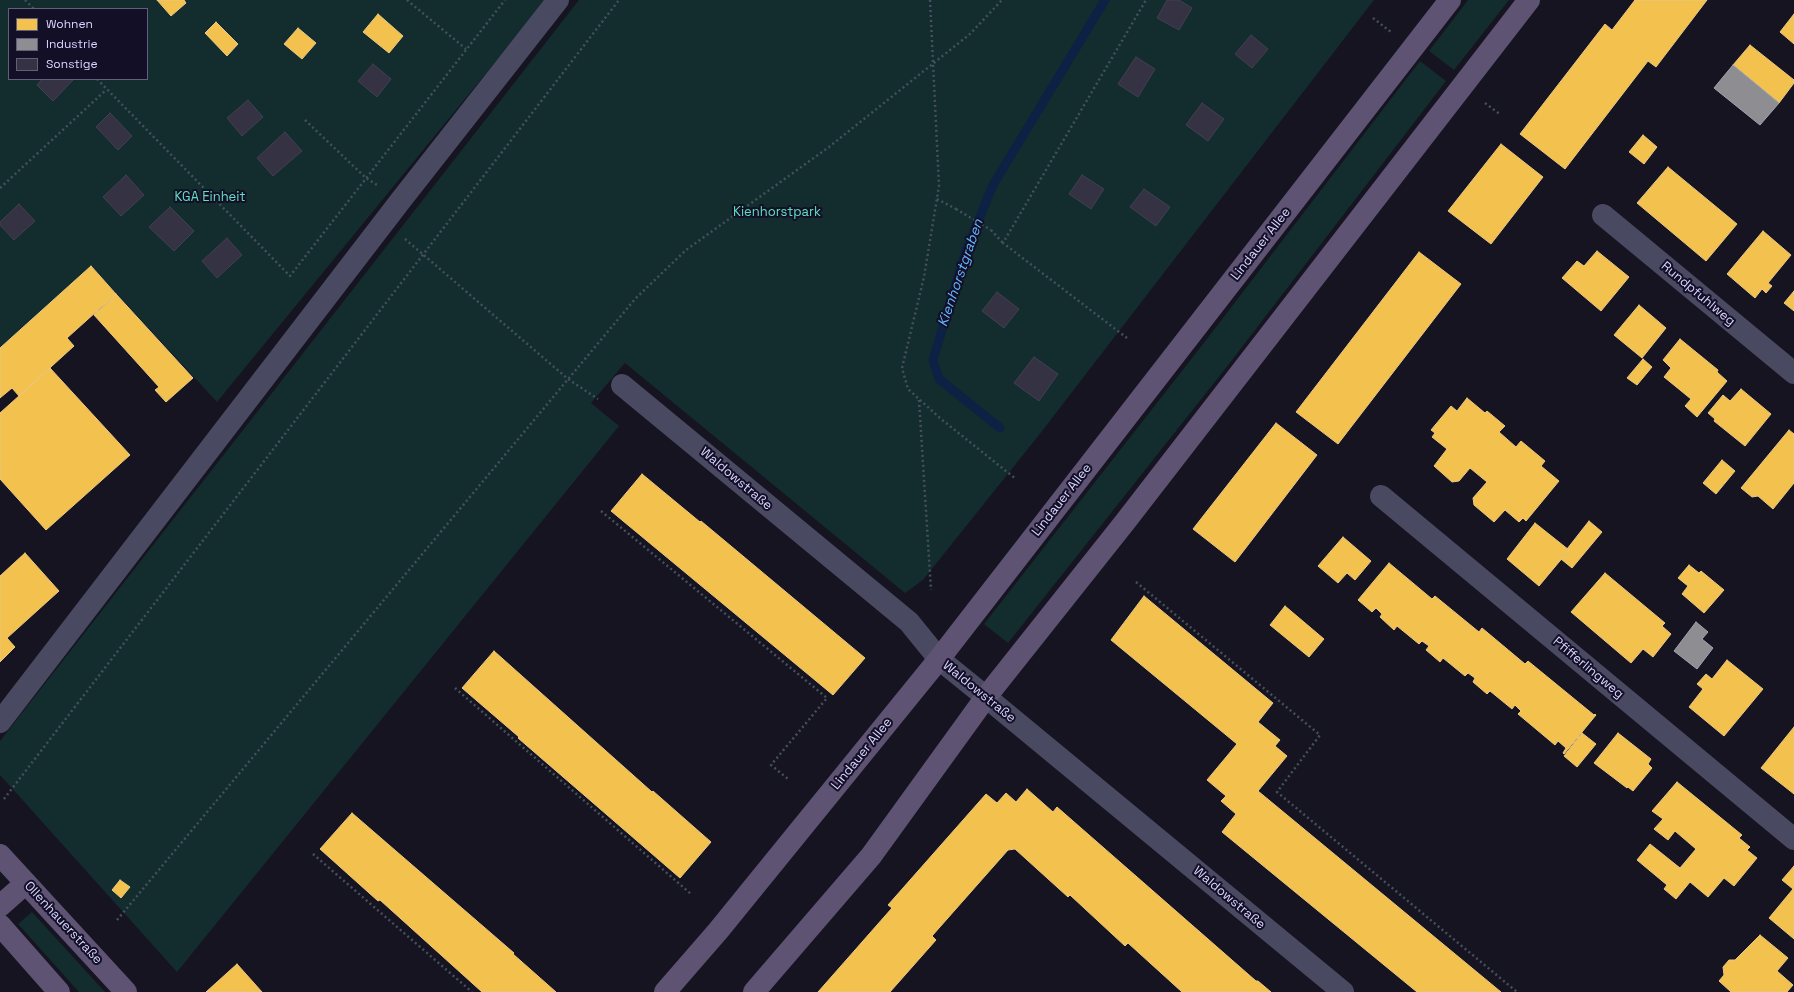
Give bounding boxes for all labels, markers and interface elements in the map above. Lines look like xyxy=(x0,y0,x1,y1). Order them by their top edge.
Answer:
legend xyxy=(8,8,148,80)
text: Wohnen xyxy=(46,16,93,32)
text: Industrie xyxy=(46,36,98,52)
text: Sonstige xyxy=(46,56,98,72)
park label: KGA Einheit xyxy=(175,189,245,205)
park label: Kienhorstpark xyxy=(733,204,821,220)
street label: Lindauer Allee xyxy=(1228,205,1294,283)
water label: Kienhorstgraben xyxy=(935,217,987,329)
street label: Rundpfuhlweg xyxy=(1658,259,1738,329)
street label: Waldowstraße xyxy=(697,444,775,514)
street label: Lindauer Allee xyxy=(1029,461,1095,539)
street label: Pfifferlingweg xyxy=(1549,634,1627,702)
street label: Waldowstraße xyxy=(939,658,1019,726)
street label: Lindauer Allee xyxy=(828,715,896,793)
street label: Waldowstraße xyxy=(1190,863,1268,933)
street label: Ollenhauerstraße xyxy=(21,879,105,967)

